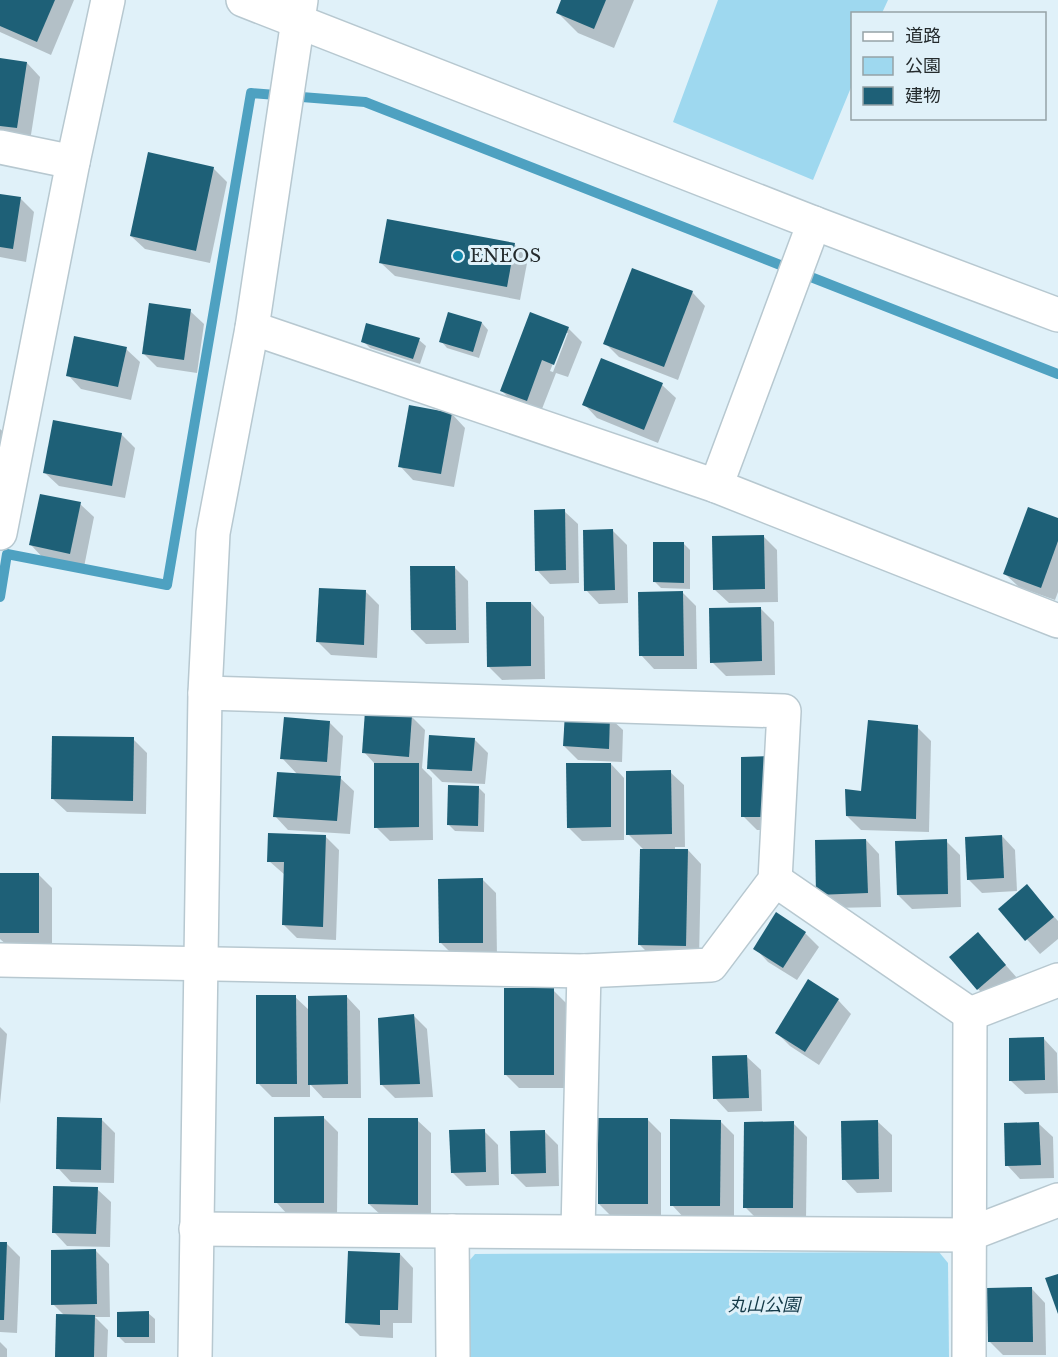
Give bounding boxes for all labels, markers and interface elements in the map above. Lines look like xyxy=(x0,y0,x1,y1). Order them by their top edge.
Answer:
legend xyxy=(851,12,1046,120)
text: 道路 xyxy=(905,25,941,47)
text: 公園 xyxy=(905,55,941,77)
text: 建物 xyxy=(905,85,941,107)
place label: ENEOS xyxy=(470,245,541,267)
marker: ENEOS xyxy=(451,249,465,263)
park label: 丸山公園 xyxy=(728,1294,803,1316)

